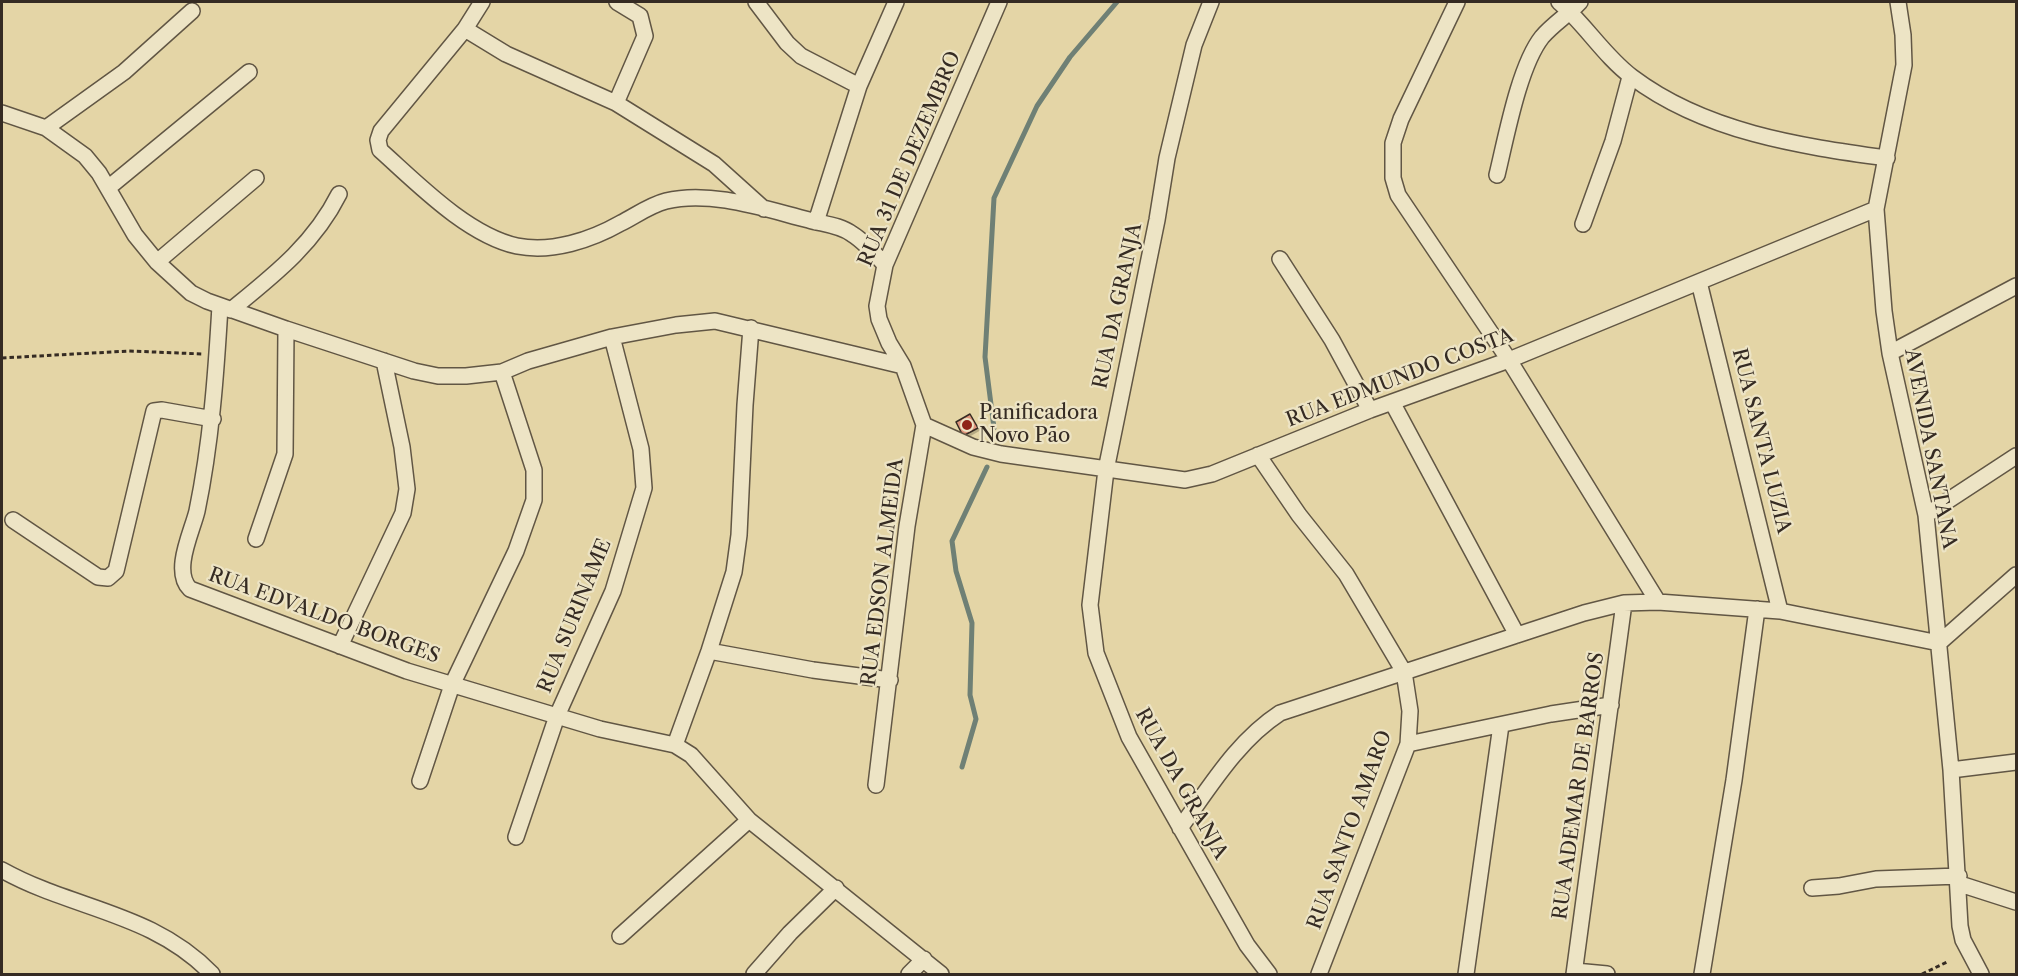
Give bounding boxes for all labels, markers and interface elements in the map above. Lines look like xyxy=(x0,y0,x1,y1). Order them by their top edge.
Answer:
street label: RUA 31 DE DEZEMBRO xyxy=(854,48,966,270)
street label: RUA DA GRANJA xyxy=(1089,221,1147,391)
street label: RUA EDMUNDO COSTA xyxy=(1283,323,1517,433)
street label: RUA SANTA LUZIA xyxy=(1726,346,1796,536)
street label: AVENIDA SANTANA xyxy=(1899,347,1961,551)
place label: Panificadora Novo Pão xyxy=(979,401,1098,448)
marker: Panificadora Novo Pão xyxy=(960,418,974,432)
street label: RUA EDSON ALMEIDA xyxy=(857,457,909,687)
street label: RUA SURINAME xyxy=(533,535,617,697)
street label: RUA EDVALDO BORGES xyxy=(205,563,443,669)
street label: RUA ADEMAR DE BARROS xyxy=(1548,651,1610,921)
street label: RUA DA GRANJA xyxy=(1130,704,1232,864)
street label: RUA SANTO AMARO xyxy=(1303,727,1397,933)

